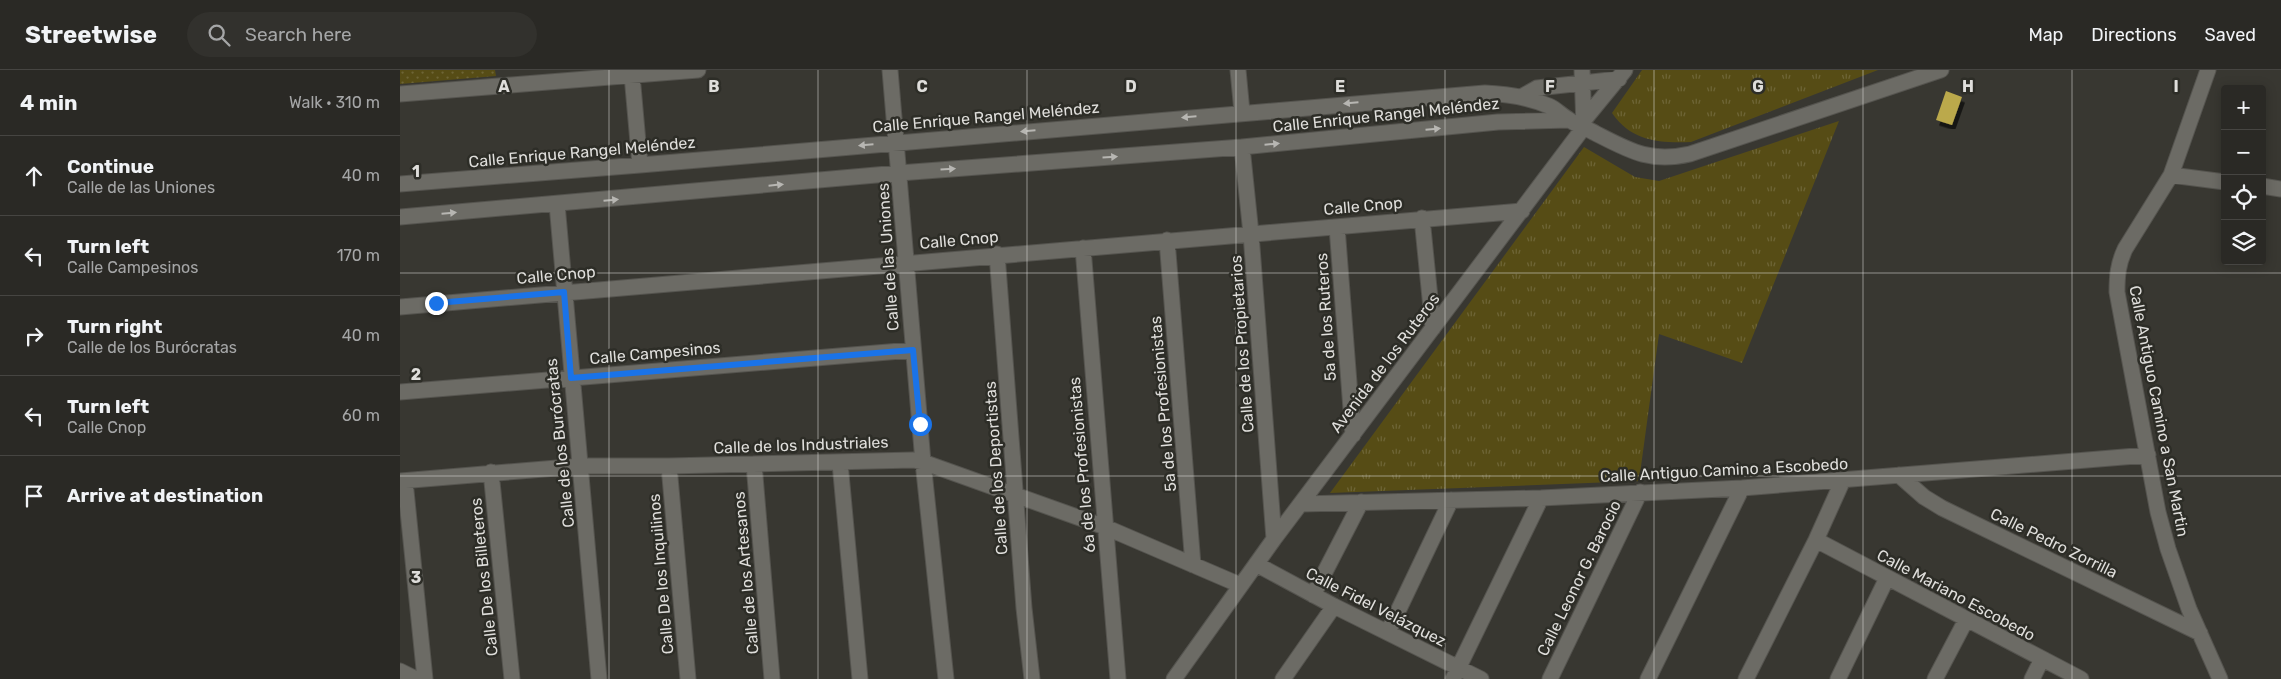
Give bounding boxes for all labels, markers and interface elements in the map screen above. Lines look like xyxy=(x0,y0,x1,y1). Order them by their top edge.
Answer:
search box xyxy=(187,12,537,57)
text: Streetwise xyxy=(25,21,157,49)
icon: search xyxy=(205,21,233,49)
text: Search here xyxy=(245,23,352,46)
text: Map xyxy=(2028,24,2063,46)
text: Directions xyxy=(2091,24,2177,46)
text: Saved xyxy=(2205,24,2256,46)
text: A xyxy=(498,77,510,96)
text: B xyxy=(708,77,720,96)
text: C xyxy=(916,77,928,96)
text: D xyxy=(1125,77,1137,96)
text: E xyxy=(1335,77,1345,96)
text: F xyxy=(1545,77,1555,96)
text: G xyxy=(1752,77,1764,96)
text: H xyxy=(1962,77,1974,96)
text: I xyxy=(2173,77,2179,96)
map controls xyxy=(2221,85,2266,265)
button: + xyxy=(2221,85,2266,130)
text: 4 min xyxy=(20,90,78,115)
text: Walk · 310 m xyxy=(289,93,380,112)
street label: Calle Enrique Rangel Meléndez xyxy=(1272,94,1500,136)
street label: Calle Enrique Rangel Meléndez xyxy=(872,98,1100,136)
one-way arrow xyxy=(1343,100,1359,108)
one-way arrow xyxy=(1181,113,1197,121)
one-way arrow xyxy=(1426,125,1442,133)
one-way arrow xyxy=(1019,127,1035,135)
button: − xyxy=(2221,130,2266,175)
street label: Calle Enrique Rangel Meléndez xyxy=(468,133,696,171)
one-way arrow xyxy=(1264,140,1280,148)
one-way arrow xyxy=(857,141,873,149)
one-way arrow xyxy=(1102,152,1118,160)
text: Continue xyxy=(67,155,154,178)
icon: ahead xyxy=(20,162,48,190)
text: 1 xyxy=(412,162,420,181)
one-way arrow xyxy=(940,165,956,173)
text: 40 m xyxy=(342,166,380,185)
button: locate xyxy=(2221,175,2266,220)
text: Calle de las Uniones xyxy=(67,178,215,197)
one-way arrow xyxy=(768,181,784,189)
street label: Calle de las Uniones xyxy=(873,182,903,332)
street label: Calle Cnop xyxy=(1323,193,1403,219)
one-way arrow xyxy=(603,196,619,204)
one-way arrow xyxy=(441,209,457,217)
button: layers xyxy=(2221,220,2266,265)
street label: Calle Cnop xyxy=(919,227,999,253)
text: Turn left xyxy=(67,235,149,258)
icon: left xyxy=(20,242,48,270)
text: 170 m xyxy=(337,246,380,265)
street label: 5a de los Ruteros xyxy=(1312,252,1340,382)
street label: Calle de los Propietarios xyxy=(1226,255,1258,433)
text: Calle Campesinos xyxy=(67,258,198,277)
street label: Calle Cnop xyxy=(516,262,596,288)
street label: Calle Antiguo Camino a San Martin xyxy=(2125,284,2193,538)
street label: Avenida de los Ruteros xyxy=(1326,289,1444,437)
route end xyxy=(425,292,448,315)
text: Turn right xyxy=(67,315,162,338)
street label: 5a de los Profesionistas xyxy=(1146,315,1180,493)
icon: right xyxy=(20,322,48,350)
text: 40 m xyxy=(342,326,380,345)
text: Calle de los Burócratas xyxy=(67,338,237,357)
street label: Calle Campesinos xyxy=(589,338,721,368)
street label: Calle de los Burócratas xyxy=(542,358,578,528)
text: 2 xyxy=(411,365,421,384)
street label: 6a de los Profesionistas xyxy=(1065,376,1099,554)
street label: Calle de los Deportistas xyxy=(980,381,1012,555)
text: Turn left xyxy=(67,395,149,418)
icon: left xyxy=(20,402,48,430)
text: 60 m xyxy=(342,406,380,425)
route start xyxy=(909,413,932,436)
text: Calle Cnop xyxy=(67,418,146,437)
street label: Calle de los Industriales xyxy=(713,432,889,458)
street label: Calle Antiguo Camino a Escobedo xyxy=(1599,454,1849,486)
icon: arrive xyxy=(20,482,48,510)
text: Arrive at destination xyxy=(67,484,263,507)
street label: Calle de los Artesanos xyxy=(729,491,763,655)
street label: Calle De los Inquilinos xyxy=(645,493,677,655)
street label: Calle De los Billeteros xyxy=(466,497,502,657)
street label: Calle Leonor G. Barocio xyxy=(1533,497,1625,659)
street label: Calle Pedro Zorrilla xyxy=(1987,504,2121,582)
street label: Calle Mariano Escobedo xyxy=(1874,545,2038,645)
street label: Calle Fidel Velázquez xyxy=(1303,563,1449,651)
text: 3 xyxy=(411,568,421,587)

